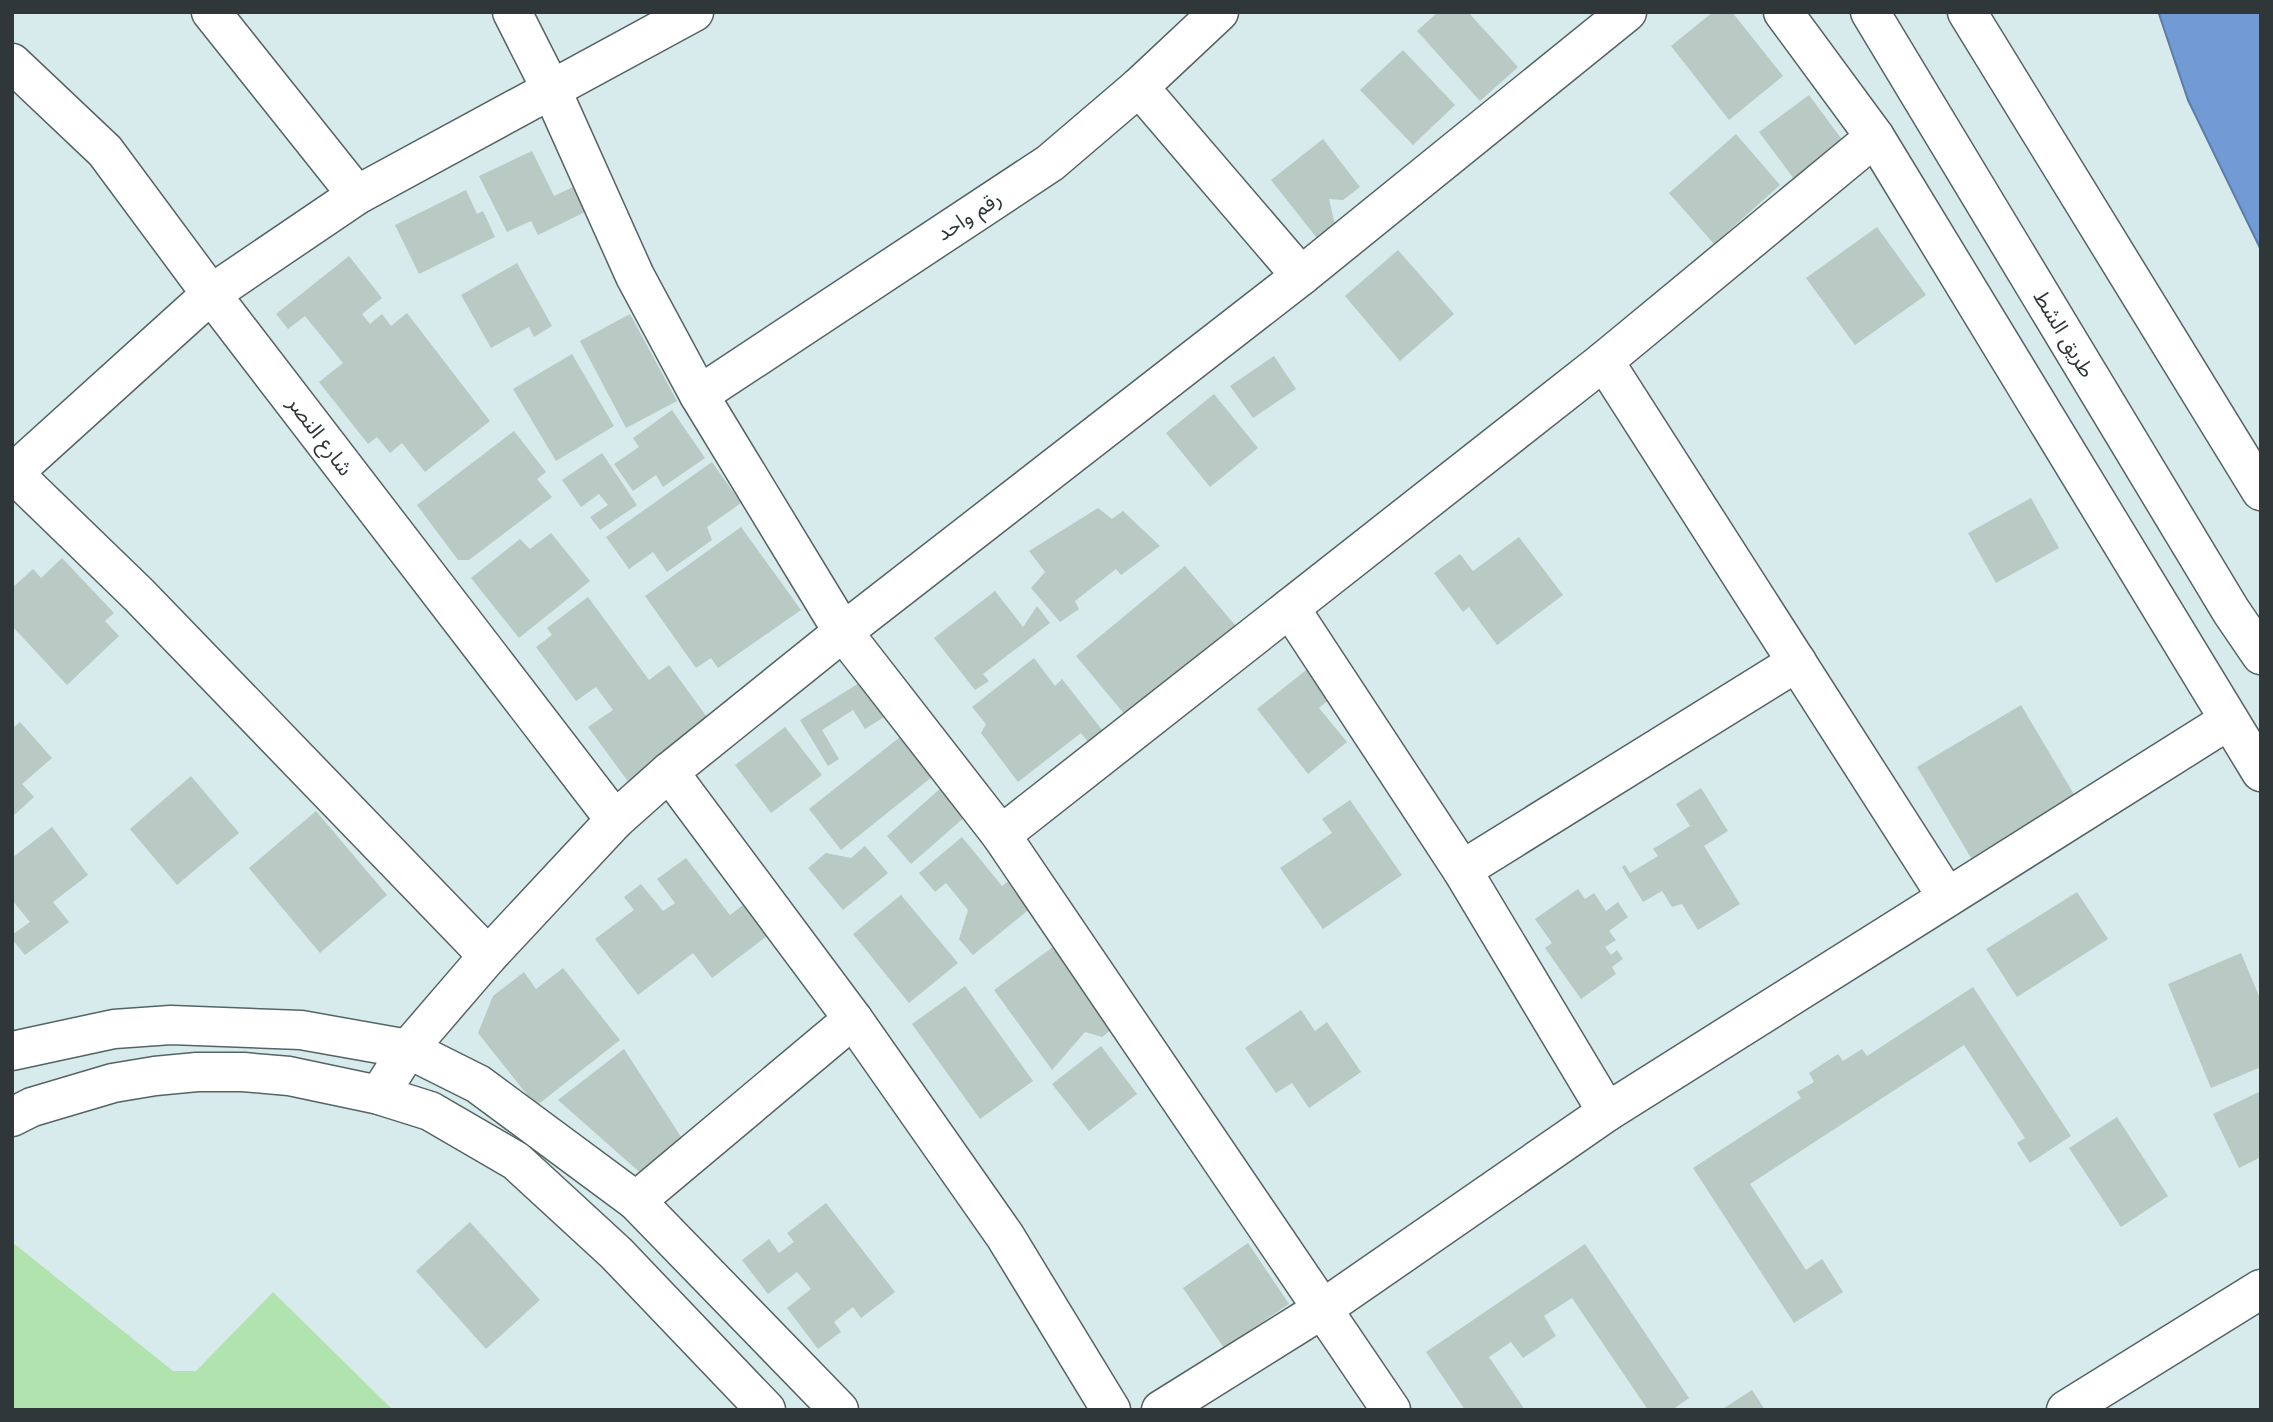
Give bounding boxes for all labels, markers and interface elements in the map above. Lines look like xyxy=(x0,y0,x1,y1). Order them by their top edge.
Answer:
street label: رقم واحد xyxy=(932,185,1007,248)
street label: طريق الشط xyxy=(2028,286,2100,382)
street label: شارع النصر xyxy=(279,390,358,482)

